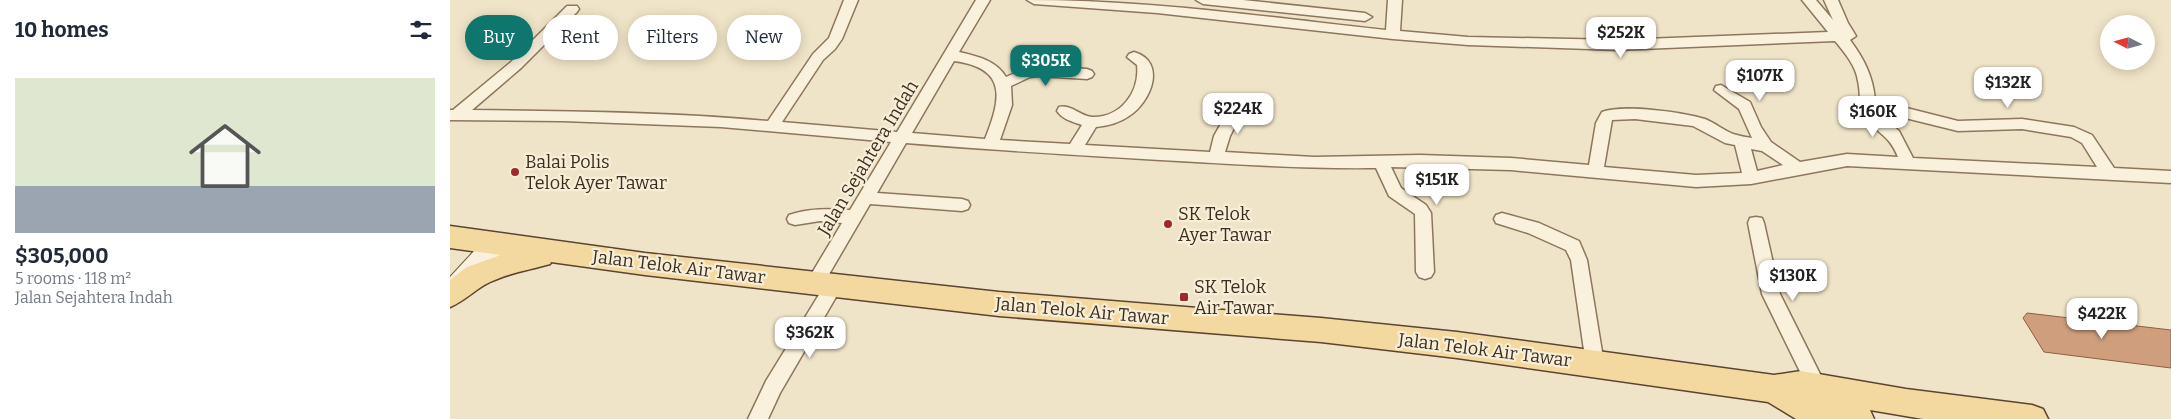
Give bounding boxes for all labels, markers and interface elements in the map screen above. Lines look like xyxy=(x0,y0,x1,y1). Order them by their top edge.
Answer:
chip: Buy xyxy=(465,15,533,60)
chip: Rent xyxy=(543,15,618,60)
chip: Filters xyxy=(628,15,717,60)
chip: New xyxy=(727,15,801,60)
north arrow xyxy=(2100,15,2155,70)
map controls xyxy=(2100,15,2155,70)
icon: filters xyxy=(407,16,435,44)
text: 10 homes xyxy=(15,17,109,43)
pin: $252K xyxy=(1586,17,1656,59)
text: $252K xyxy=(1597,23,1645,42)
pin: $305K xyxy=(1011,44,1081,87)
text: $305K xyxy=(1021,51,1071,70)
pin: $107K xyxy=(1725,59,1795,102)
text: $107K xyxy=(1737,66,1783,85)
pin: $132K xyxy=(1973,66,2043,109)
text: $132K xyxy=(1985,73,2031,92)
street label: Jalan Sejahtera Indah xyxy=(812,76,923,241)
pin: $224K xyxy=(1203,92,1273,135)
pin: $160K xyxy=(1838,96,1908,138)
text: $224K xyxy=(1214,99,1262,118)
text: $160K xyxy=(1849,102,1897,121)
icon: home xyxy=(180,111,270,201)
place label: Balai Polis Telok Ayer Tawar xyxy=(525,151,667,194)
pin: $151K xyxy=(1402,164,1472,206)
marker: Balai Polis Telok Ayer Tawar xyxy=(509,166,521,178)
text: $151K xyxy=(1415,170,1459,189)
place label: SK Telok Ayer Tawar xyxy=(1178,203,1271,246)
marker: SK Telok Ayer Tawar xyxy=(1162,218,1174,230)
text: $305,000 xyxy=(15,243,109,269)
street label: Jalan Telok Air Tawar xyxy=(590,245,767,289)
pin: $130K xyxy=(1758,260,1828,302)
text: $130K xyxy=(1769,266,1817,285)
text: 5 rooms · 118 m² xyxy=(15,269,131,288)
place label: SK Telok Air Tawar xyxy=(1194,276,1274,319)
text: Jalan Sejahtera Indah xyxy=(15,288,173,307)
marker: SK Telok Air Tawar xyxy=(1178,291,1190,303)
street label: Jalan Telok Air Tawar xyxy=(993,292,1170,330)
pin: $422K xyxy=(2067,298,2137,340)
text: $422K xyxy=(2078,304,2126,323)
pin: $362K xyxy=(775,316,845,359)
text: $362K xyxy=(786,323,834,342)
street label: Jalan Telok Air Tawar xyxy=(1396,328,1573,372)

